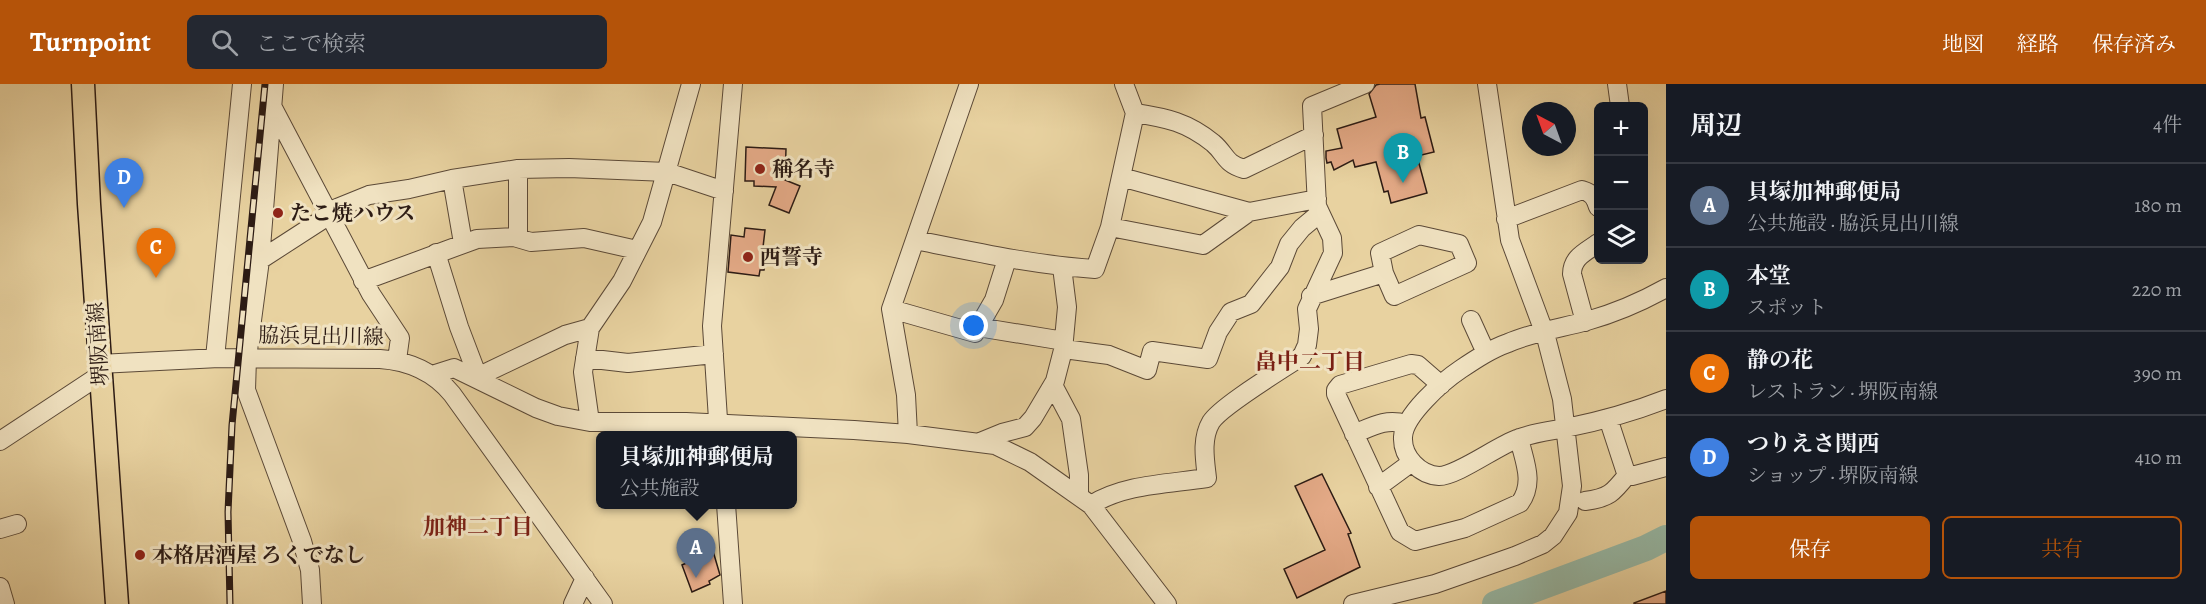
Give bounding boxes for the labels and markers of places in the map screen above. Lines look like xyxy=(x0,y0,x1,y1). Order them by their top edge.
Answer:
pin: B xyxy=(1384,134,1422,183)
place label: 稱名寺 xyxy=(772,155,835,183)
pin: D xyxy=(104,158,144,208)
marker: 稱名寺 xyxy=(753,162,767,176)
place label: たこ焼ハウス xyxy=(290,199,415,227)
marker: たこ焼ハウス xyxy=(271,206,285,220)
pin: C xyxy=(136,228,176,278)
place label: 西誓寺 xyxy=(760,243,823,271)
marker: 西誓寺 xyxy=(741,250,755,264)
pin: A xyxy=(676,528,716,578)
place label: 本格居酒屋 ろくでなし xyxy=(152,541,366,569)
marker: 本格居酒屋 ろくでなし xyxy=(133,548,147,562)

